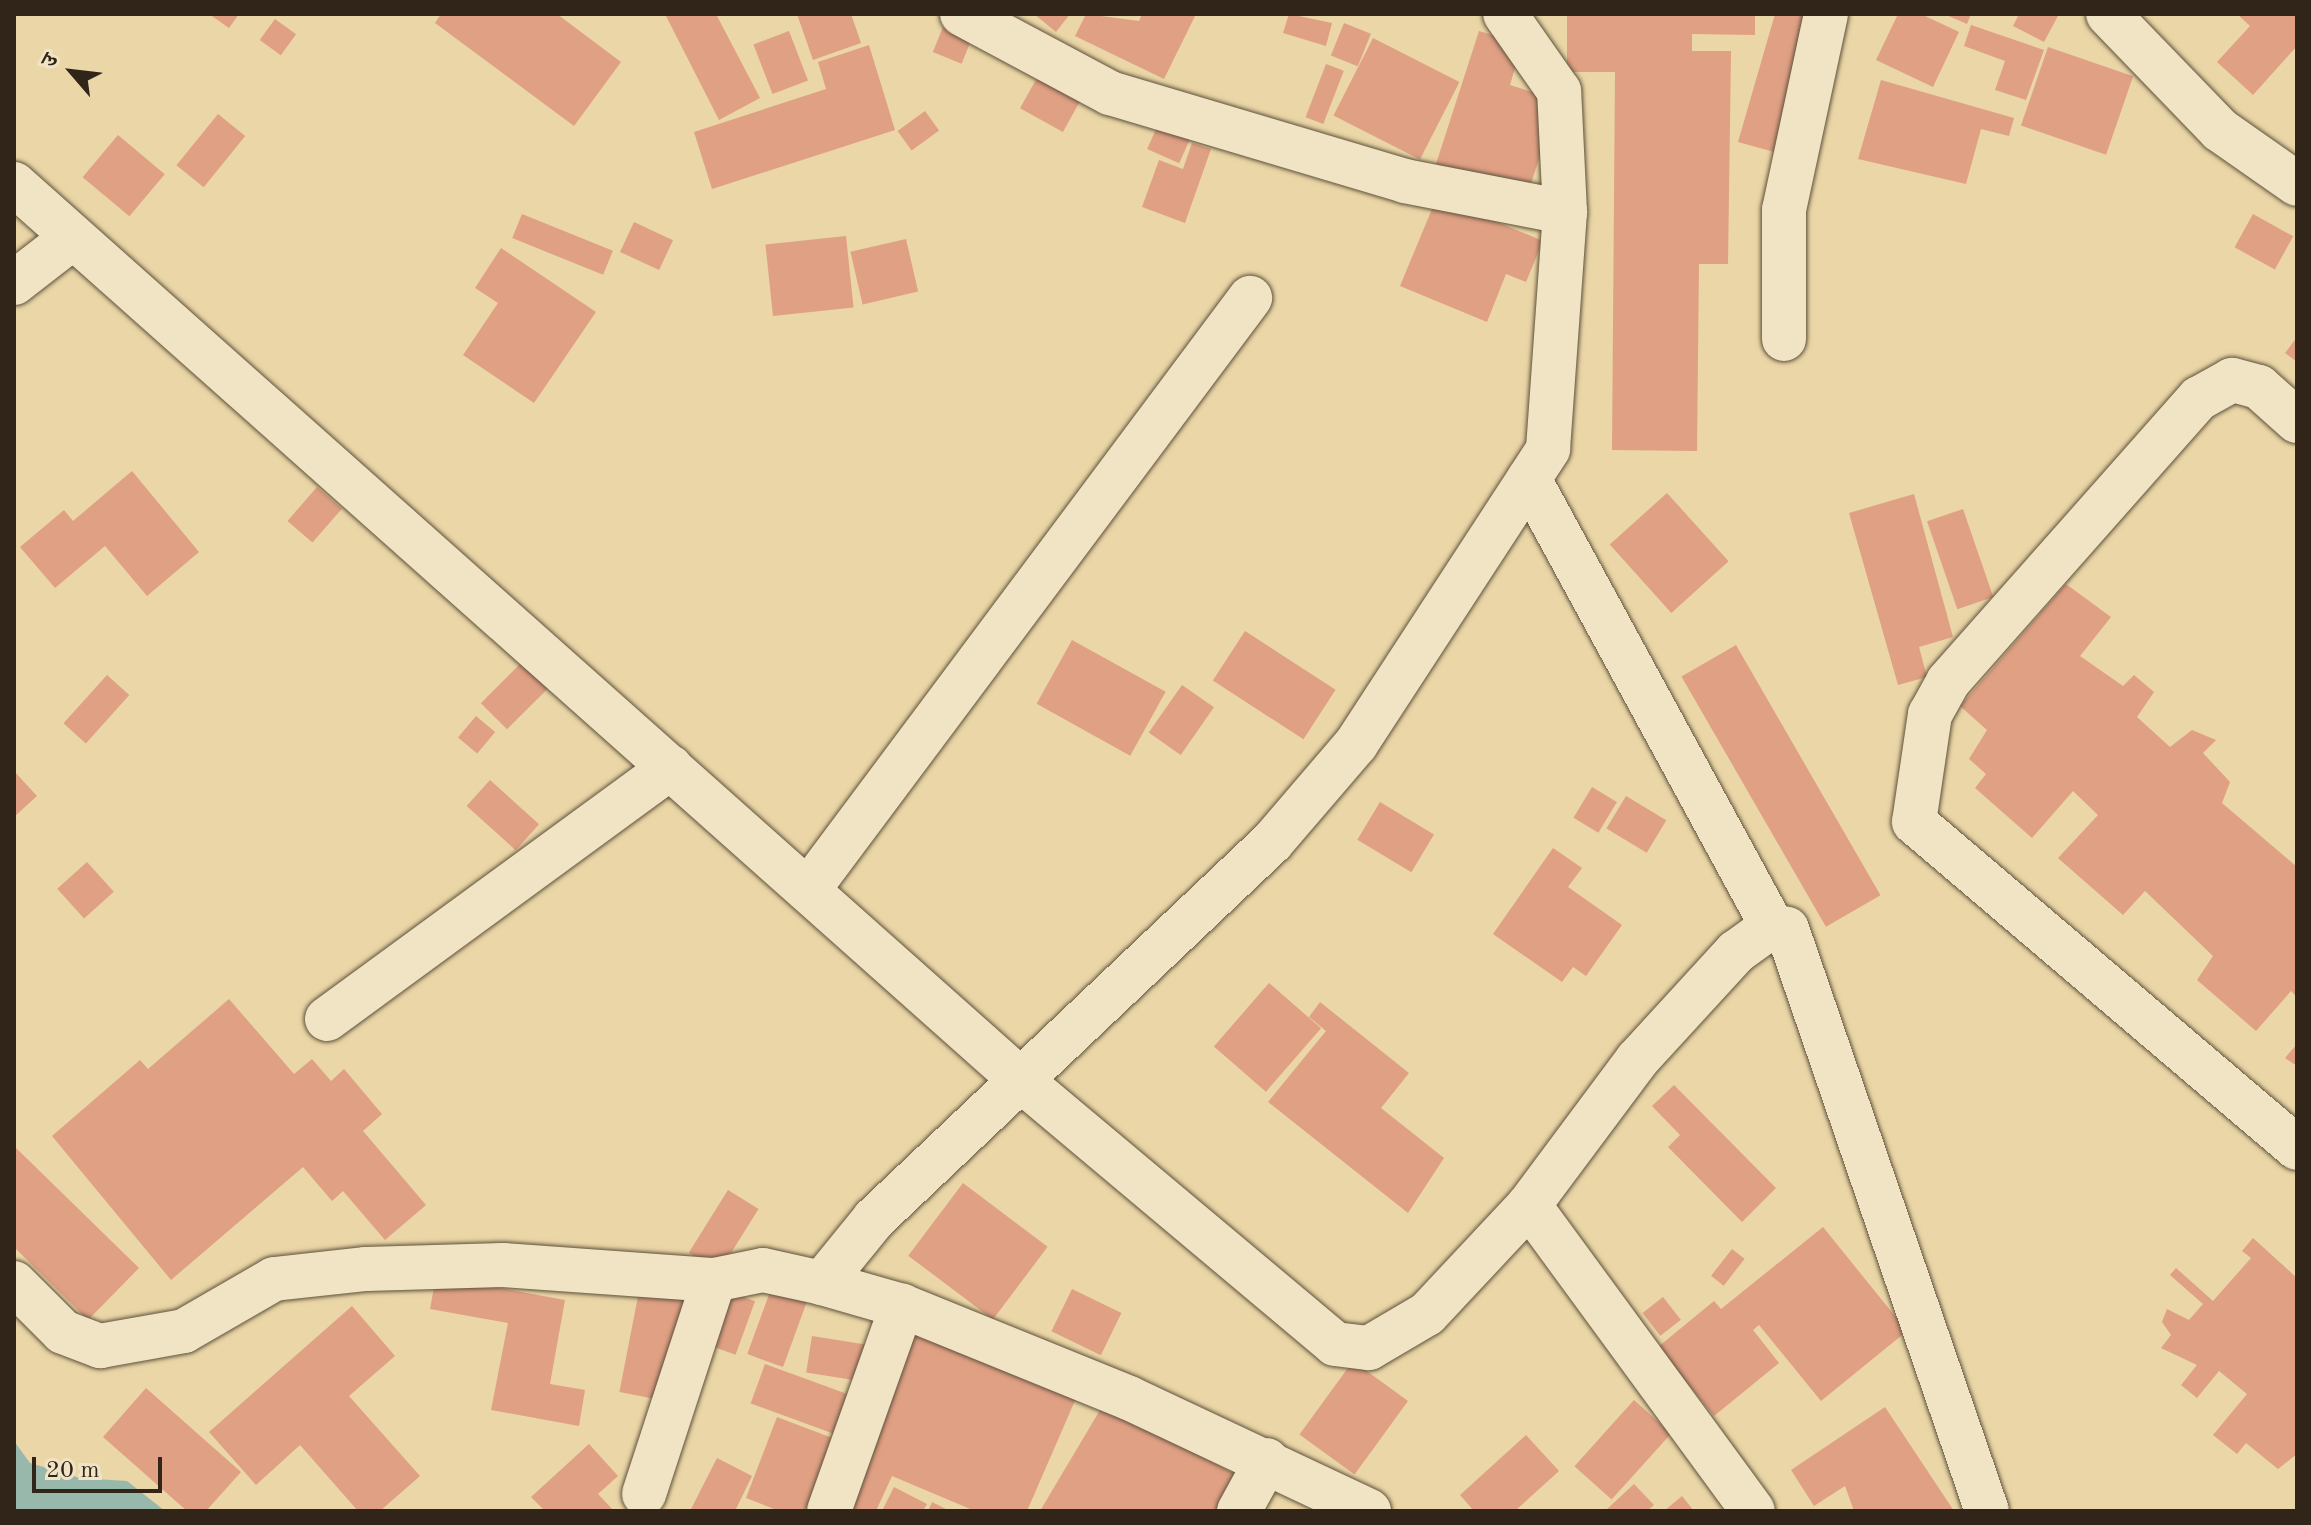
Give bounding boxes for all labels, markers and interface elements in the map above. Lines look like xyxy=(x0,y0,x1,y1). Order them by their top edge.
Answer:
north arrow xyxy=(32,32,112,112)
text: उ xyxy=(38,51,63,71)
scale bar xyxy=(36,1441,166,1491)
text: 20 m xyxy=(46,1459,100,1483)

